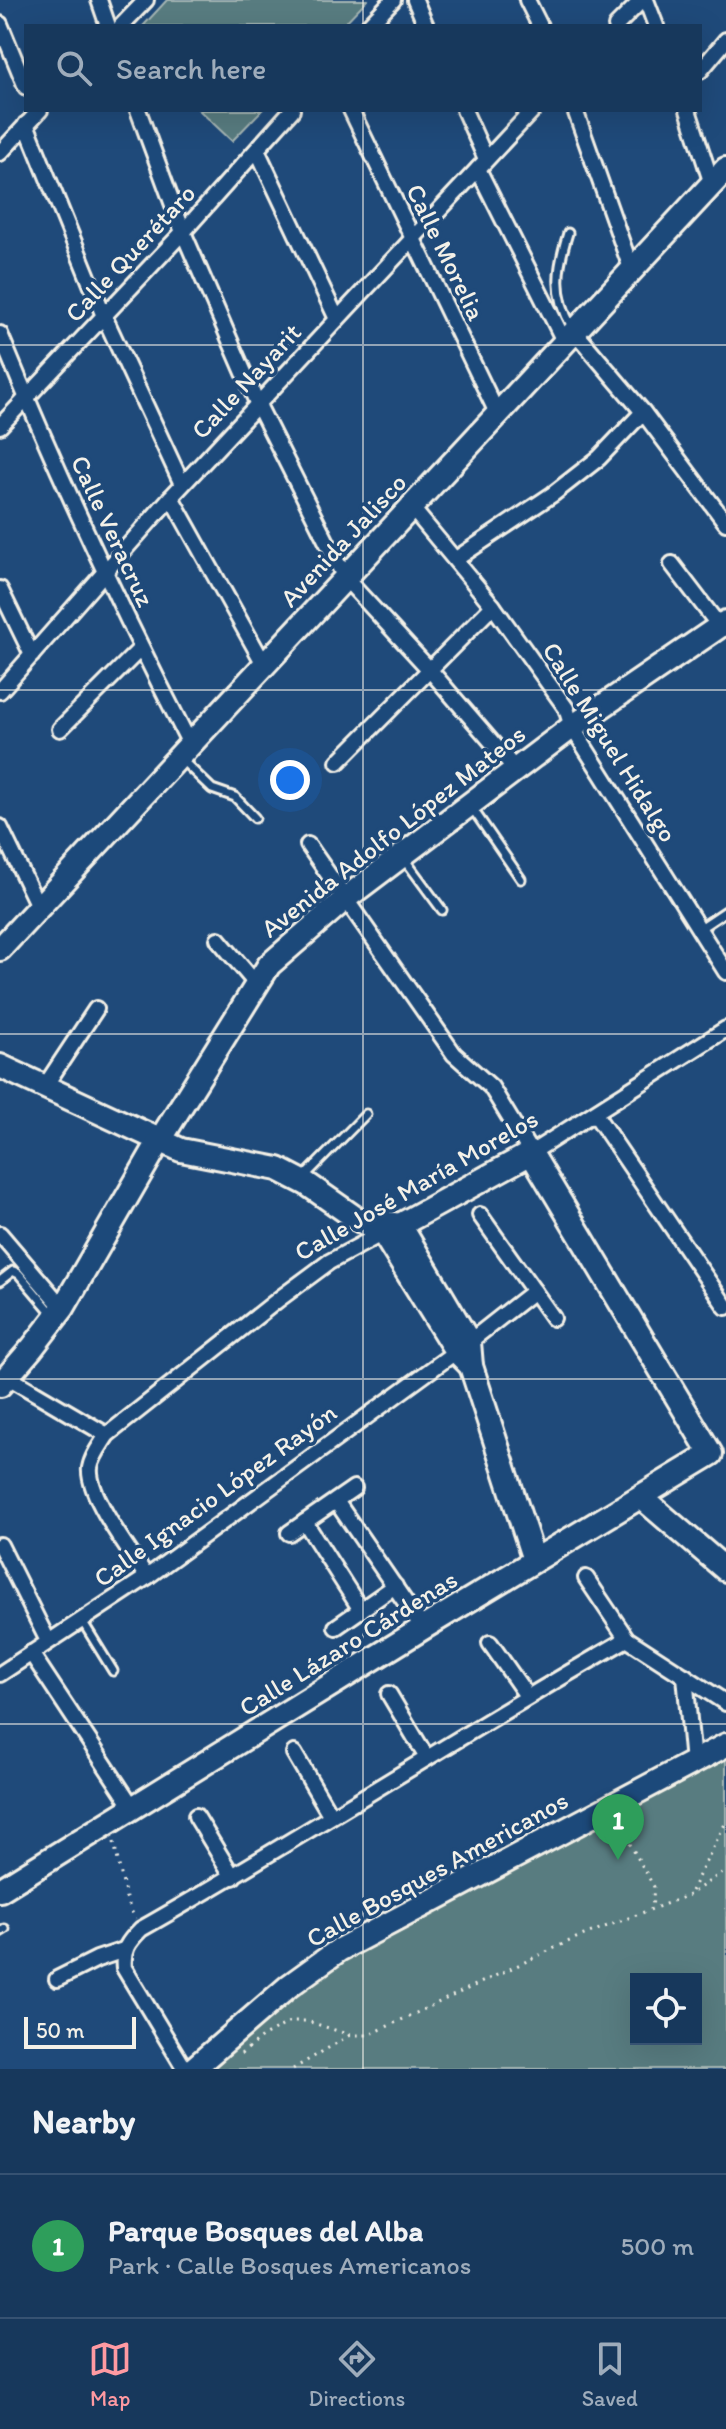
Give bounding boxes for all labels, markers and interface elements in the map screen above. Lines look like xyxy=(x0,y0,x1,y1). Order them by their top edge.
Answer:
search box xyxy=(24,24,702,112)
icon: search xyxy=(52,46,96,90)
text: Search here xyxy=(116,50,266,87)
street label: Calle Querétaro xyxy=(58,177,202,329)
street label: Calle Morelia xyxy=(399,179,493,326)
street label: Calle Nayarit xyxy=(184,316,308,446)
street label: Calle Veracruz xyxy=(64,450,162,612)
street label: Avenida Jalisco xyxy=(273,466,413,614)
street label: Calle Miguel Hidalgo xyxy=(535,636,685,848)
street label: Avenida Adolfo López Mateos xyxy=(254,718,532,944)
your location xyxy=(270,760,310,800)
street label: Calle José María Morelos xyxy=(289,1102,543,1268)
street label: Calle Ignacio López Rayón xyxy=(87,1396,343,1594)
street label: Calle Lázaro Cárdenas xyxy=(233,1563,463,1723)
street label: Calle Bosques Americanos xyxy=(301,1784,573,1954)
pin: 1 xyxy=(592,1794,644,1860)
map controls xyxy=(630,1973,702,2045)
button: locate xyxy=(630,1973,702,2045)
scale bar xyxy=(24,2013,136,2049)
text: 50 m xyxy=(36,2017,85,2044)
text: Nearby xyxy=(32,2101,135,2142)
text: Parque Bosques del Alba xyxy=(108,2212,423,2249)
text: 1 xyxy=(52,2230,64,2262)
text: 500 m xyxy=(621,2230,694,2262)
text: Park · Calle Bosques Americanos xyxy=(108,2249,471,2281)
tab: Map xyxy=(88,2337,132,2412)
tab: Directions xyxy=(309,2337,405,2412)
tab: Saved xyxy=(582,2337,638,2412)

